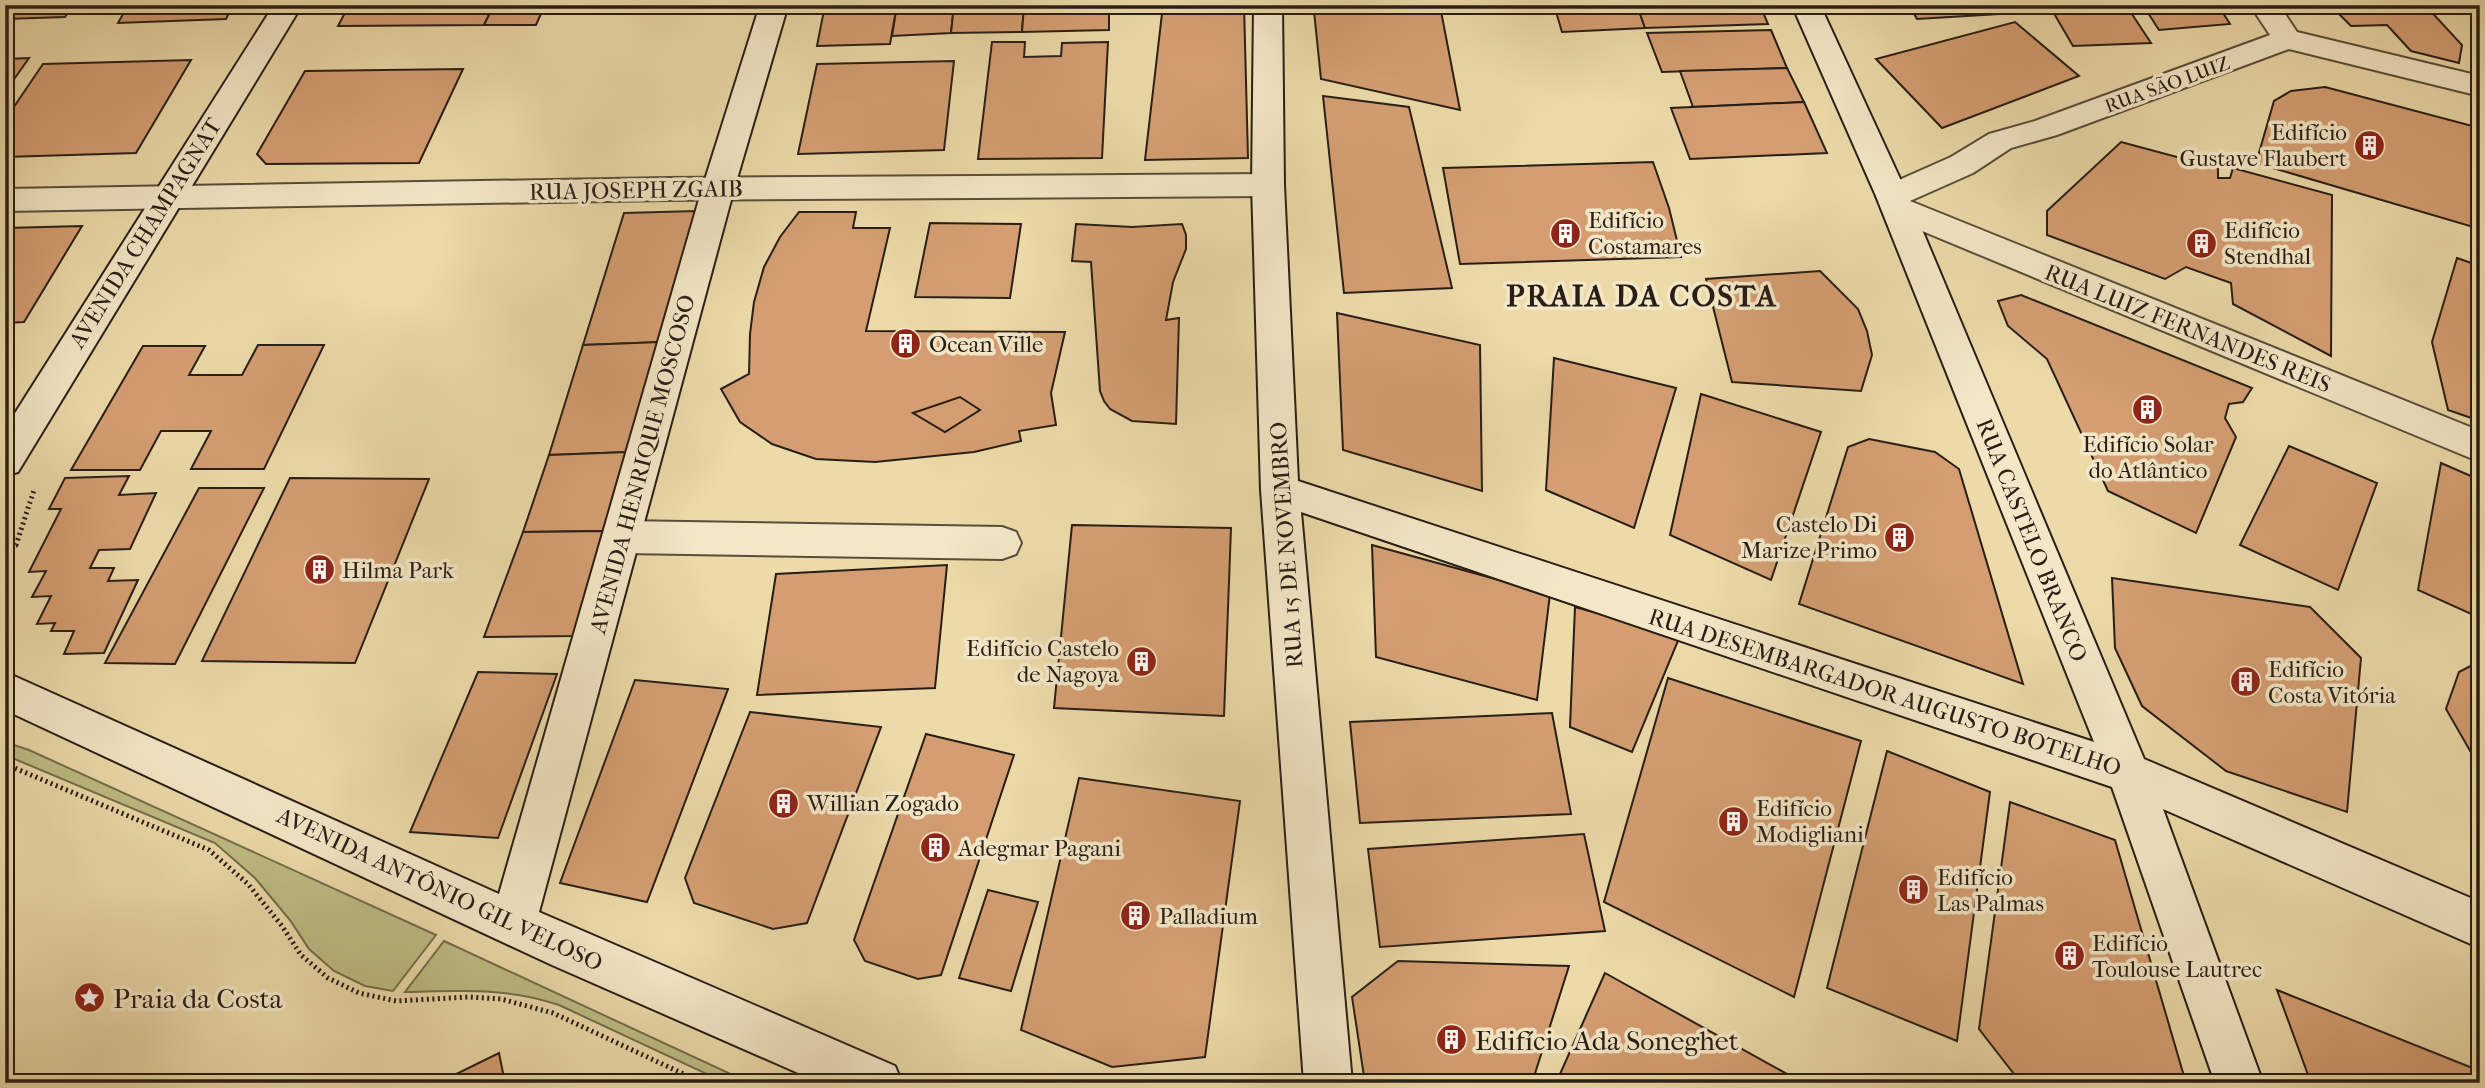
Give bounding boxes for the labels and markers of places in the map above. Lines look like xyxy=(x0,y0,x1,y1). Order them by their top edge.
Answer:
place label: Edifício Gustave Flaubert xyxy=(2179,119,2347,172)
building icon: Edifício Gustave Flaubert xyxy=(2353,128,2387,162)
place label: Edifício Costamares xyxy=(1588,207,1702,260)
building icon: Edifício Costamares xyxy=(1548,216,1582,250)
place label: Edifício Stendhal xyxy=(2224,217,2312,270)
building icon: Edifício Stendhal xyxy=(2184,226,2218,260)
building icon: Ocean Ville xyxy=(889,327,923,361)
place label: Ocean Ville xyxy=(929,331,1043,358)
building icon: Edifício Solar do Atlântico xyxy=(2131,393,2165,427)
place label: Edifício Solar do Atlântico xyxy=(2082,431,2214,484)
place label: Castelo Di Marize Primo xyxy=(1741,511,1877,564)
building icon: Castelo Di Marize Primo xyxy=(1883,520,1917,554)
building icon: Hilma Park xyxy=(302,553,336,587)
place label: Hilma Park xyxy=(342,557,455,584)
place label: Edifício Castelo de Nagoya xyxy=(966,635,1119,688)
building icon: Edifício Castelo de Nagoya xyxy=(1125,644,1159,678)
place label: Edifício Costa Vitória xyxy=(2268,656,2396,709)
building icon: Edifício Costa Vitória xyxy=(2228,665,2262,699)
building icon: Willian Zogado xyxy=(767,786,801,820)
place label: Willian Zogado xyxy=(806,790,959,817)
place label: Edifício Modigliani xyxy=(1756,795,1864,848)
building icon: Edifício Modigliani xyxy=(1716,804,1750,838)
building icon: Adegmar Pagani xyxy=(918,831,952,865)
place label: Adegmar Pagani xyxy=(957,835,1121,862)
place label: Edifício Las Palmas xyxy=(1937,864,2044,917)
building icon: Edifício Las Palmas xyxy=(1897,873,1931,907)
building icon: Palladium xyxy=(1119,899,1153,933)
place label: Palladium xyxy=(1159,903,1258,930)
place label: Edifício Toulouse Lautrec xyxy=(2092,930,2262,983)
building icon: Edifício Toulouse Lautrec xyxy=(2052,939,2086,973)
place icon: Praia da Costa xyxy=(73,981,107,1015)
place label: Praia da Costa xyxy=(113,982,284,1015)
building icon: Edifício Ada Soneghet xyxy=(1435,1023,1469,1057)
place label: Edifício Ada Soneghet xyxy=(1475,1024,1739,1057)

